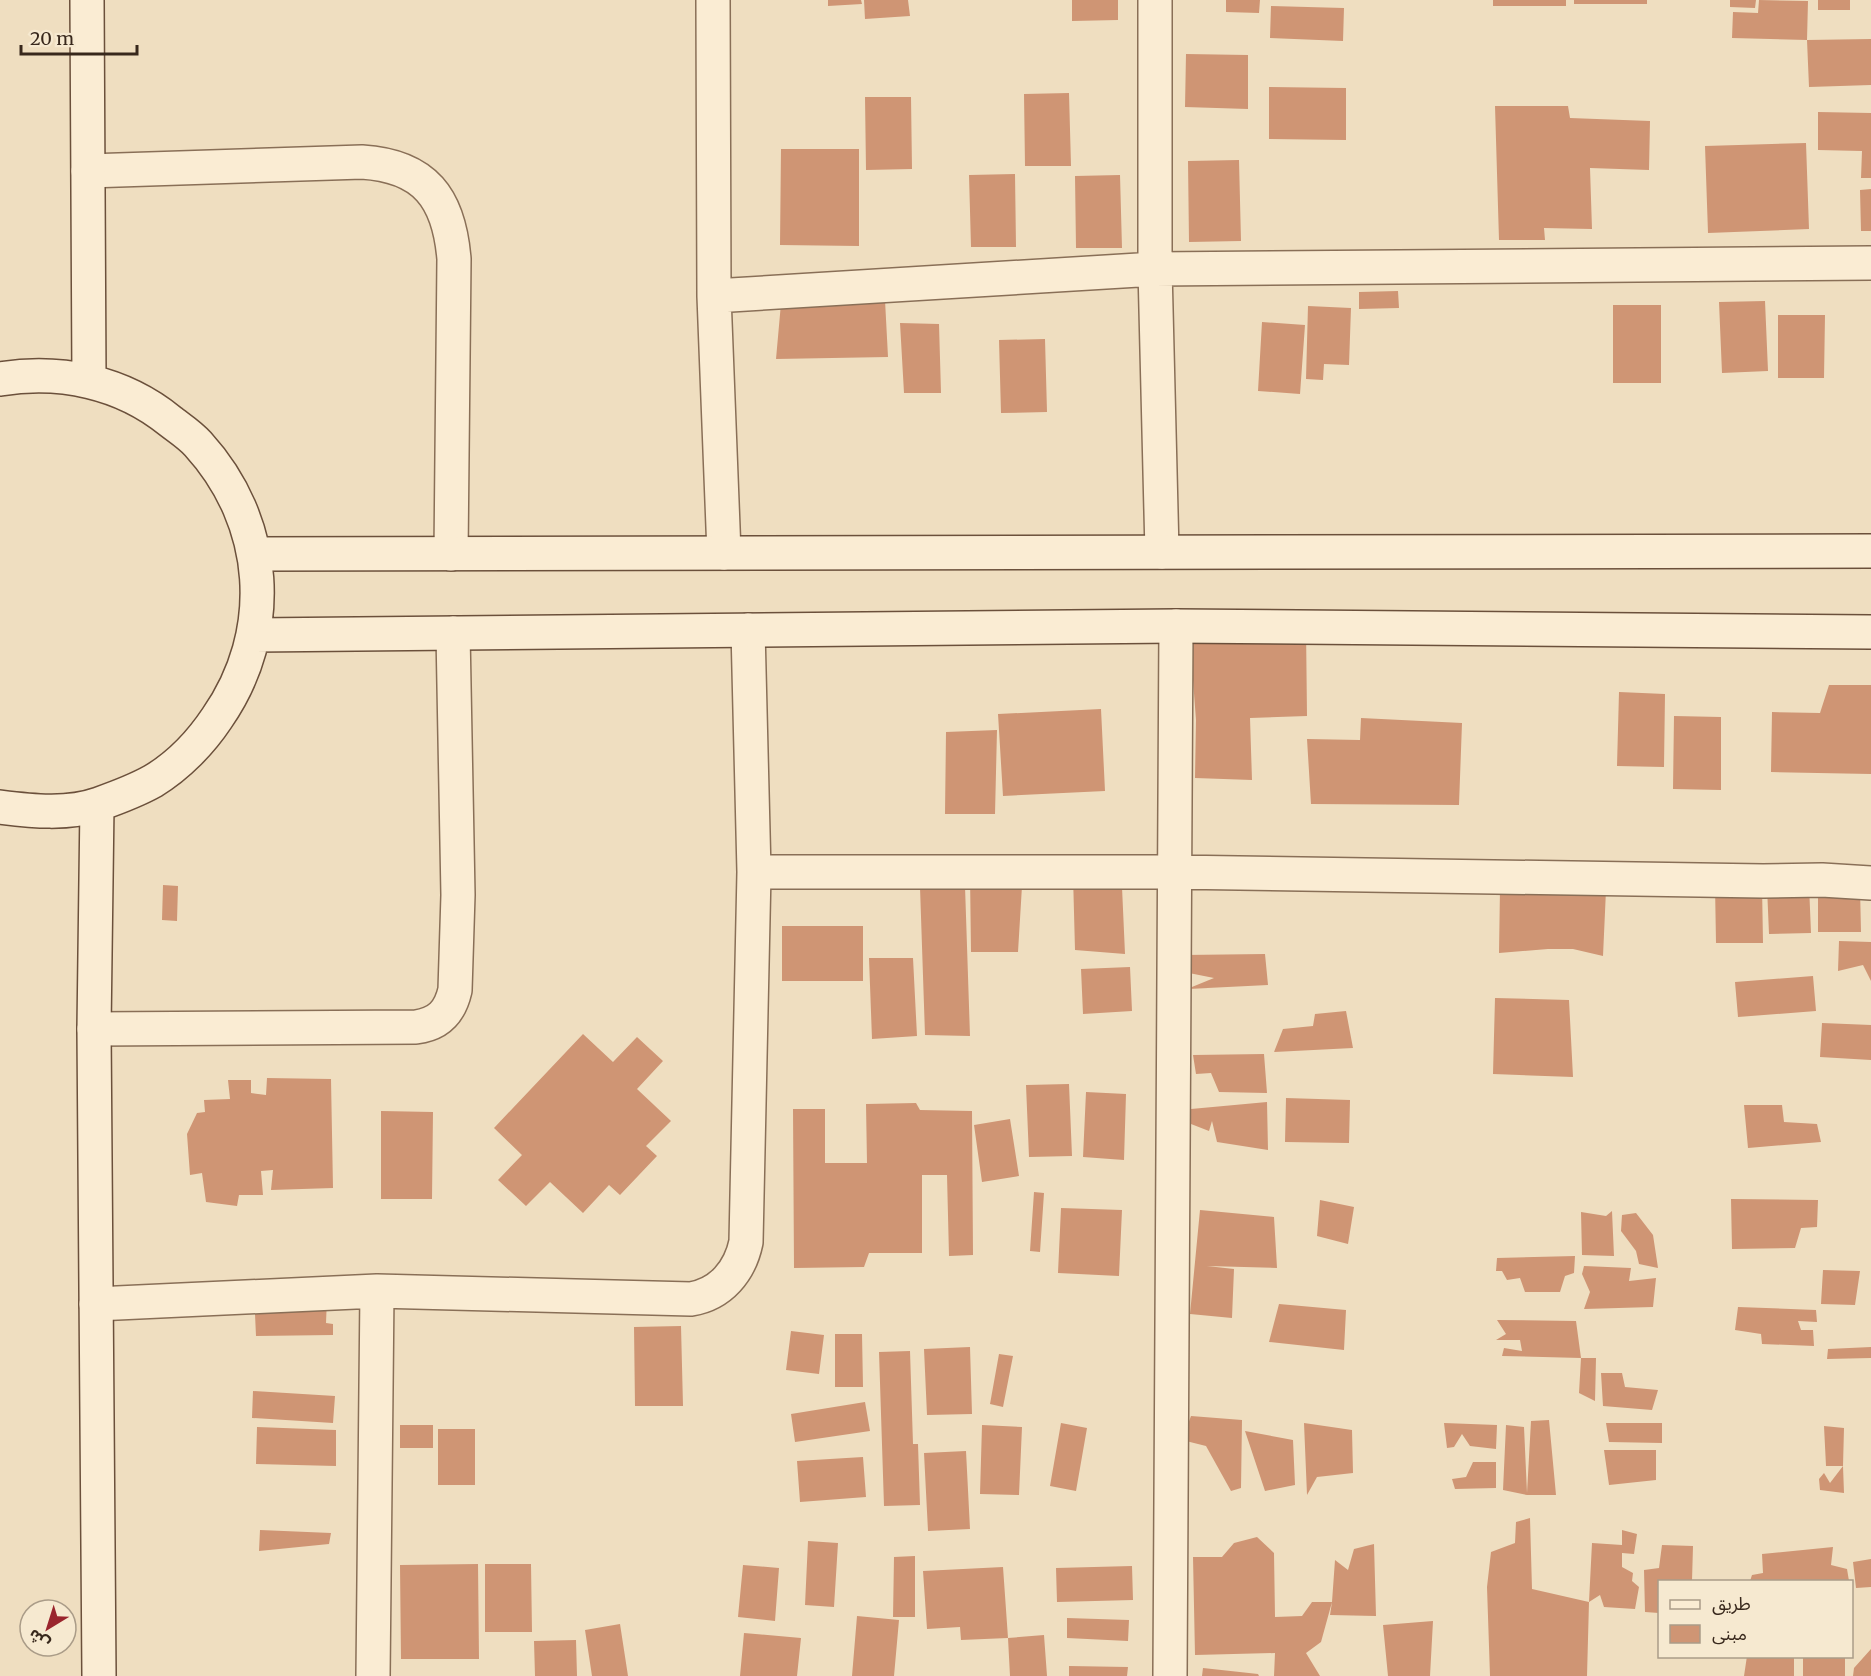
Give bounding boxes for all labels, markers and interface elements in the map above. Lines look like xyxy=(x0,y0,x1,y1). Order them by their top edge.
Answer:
scale bar xyxy=(21,18,136,56)
text: 20 m xyxy=(30,27,74,50)
legend xyxy=(1658,1580,1853,1658)
text: طريق xyxy=(1712,1592,1751,1615)
north arrow xyxy=(18,1598,78,1658)
text: مبنى xyxy=(1712,1622,1747,1645)
text: ش xyxy=(24,1625,54,1654)

